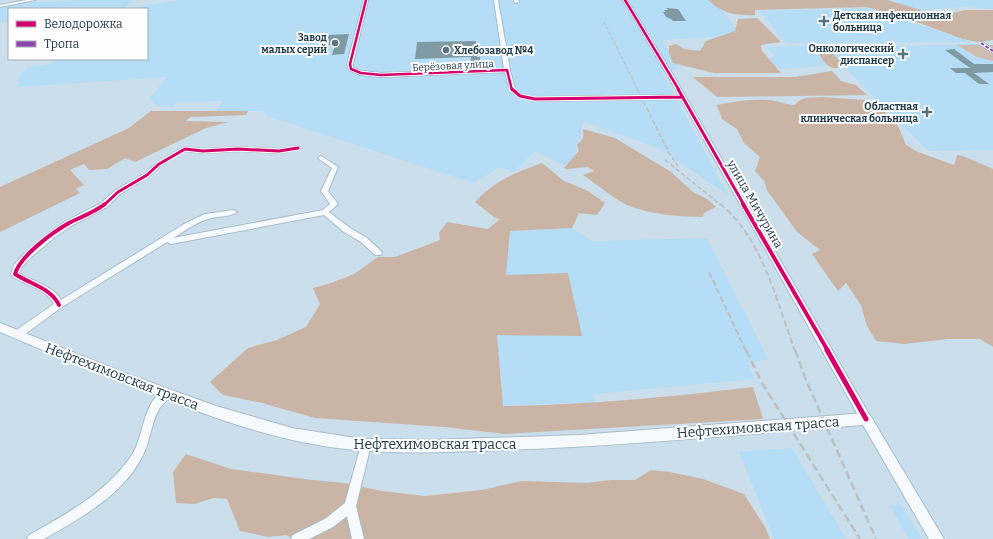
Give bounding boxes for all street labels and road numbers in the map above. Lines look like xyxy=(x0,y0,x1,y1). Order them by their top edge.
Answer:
street label: Берёзовая улица xyxy=(412,58,495,74)
street label: улица Мичурина xyxy=(724,157,786,251)
street label: Нефтехимовская трасса xyxy=(43,339,201,414)
street label: Нефтехимовская трасса xyxy=(676,413,840,442)
street label: Нефтехимовская трасса xyxy=(353,436,517,453)

